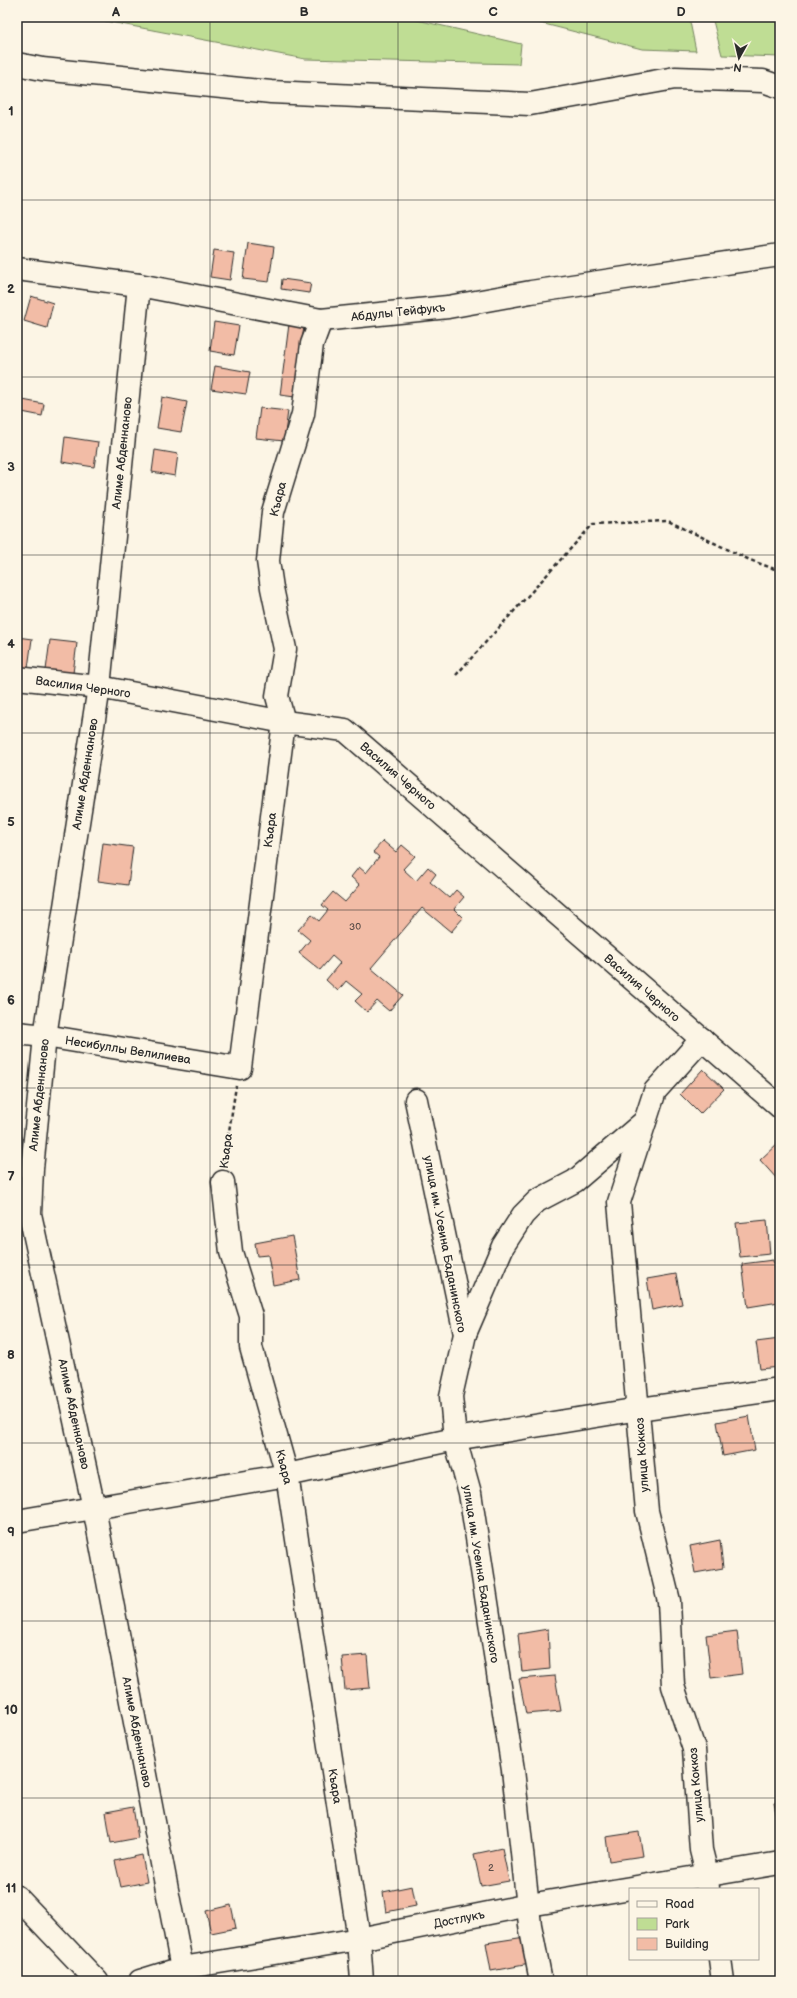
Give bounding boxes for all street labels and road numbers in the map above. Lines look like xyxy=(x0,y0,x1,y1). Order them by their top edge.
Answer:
street label: Абдулы Тейфукъ xyxy=(349,300,446,325)
street label: Алиме Абденнаново xyxy=(109,396,136,511)
street label: Къара xyxy=(267,480,290,518)
street label: Василия Черного xyxy=(34,673,131,702)
street label: Алиме Абденнаново xyxy=(69,717,102,832)
street label: Василия Черного xyxy=(357,739,439,813)
street label: Къара xyxy=(261,812,280,849)
street label: Василия Черного xyxy=(601,951,683,1025)
street label: Несибуллы Велилиева xyxy=(64,1033,192,1068)
street label: Алиме Абденнаново xyxy=(26,1038,53,1153)
street label: Къара xyxy=(217,1133,236,1170)
street label: улица им. Усеина Баданинского xyxy=(420,1154,469,1334)
street label: Алиме Абденнаново xyxy=(54,1356,93,1471)
street label: улица Коккоз xyxy=(632,1417,653,1493)
street label: Къара xyxy=(272,1448,295,1486)
street label: улица им. Усеина Баданинского xyxy=(459,1484,502,1664)
street label: Алиме Абденнаново xyxy=(118,1674,155,1789)
street label: улица Коккоз xyxy=(686,1747,707,1823)
street label: Къара xyxy=(324,1767,345,1805)
street label: Достлукъ xyxy=(432,1907,486,1932)

